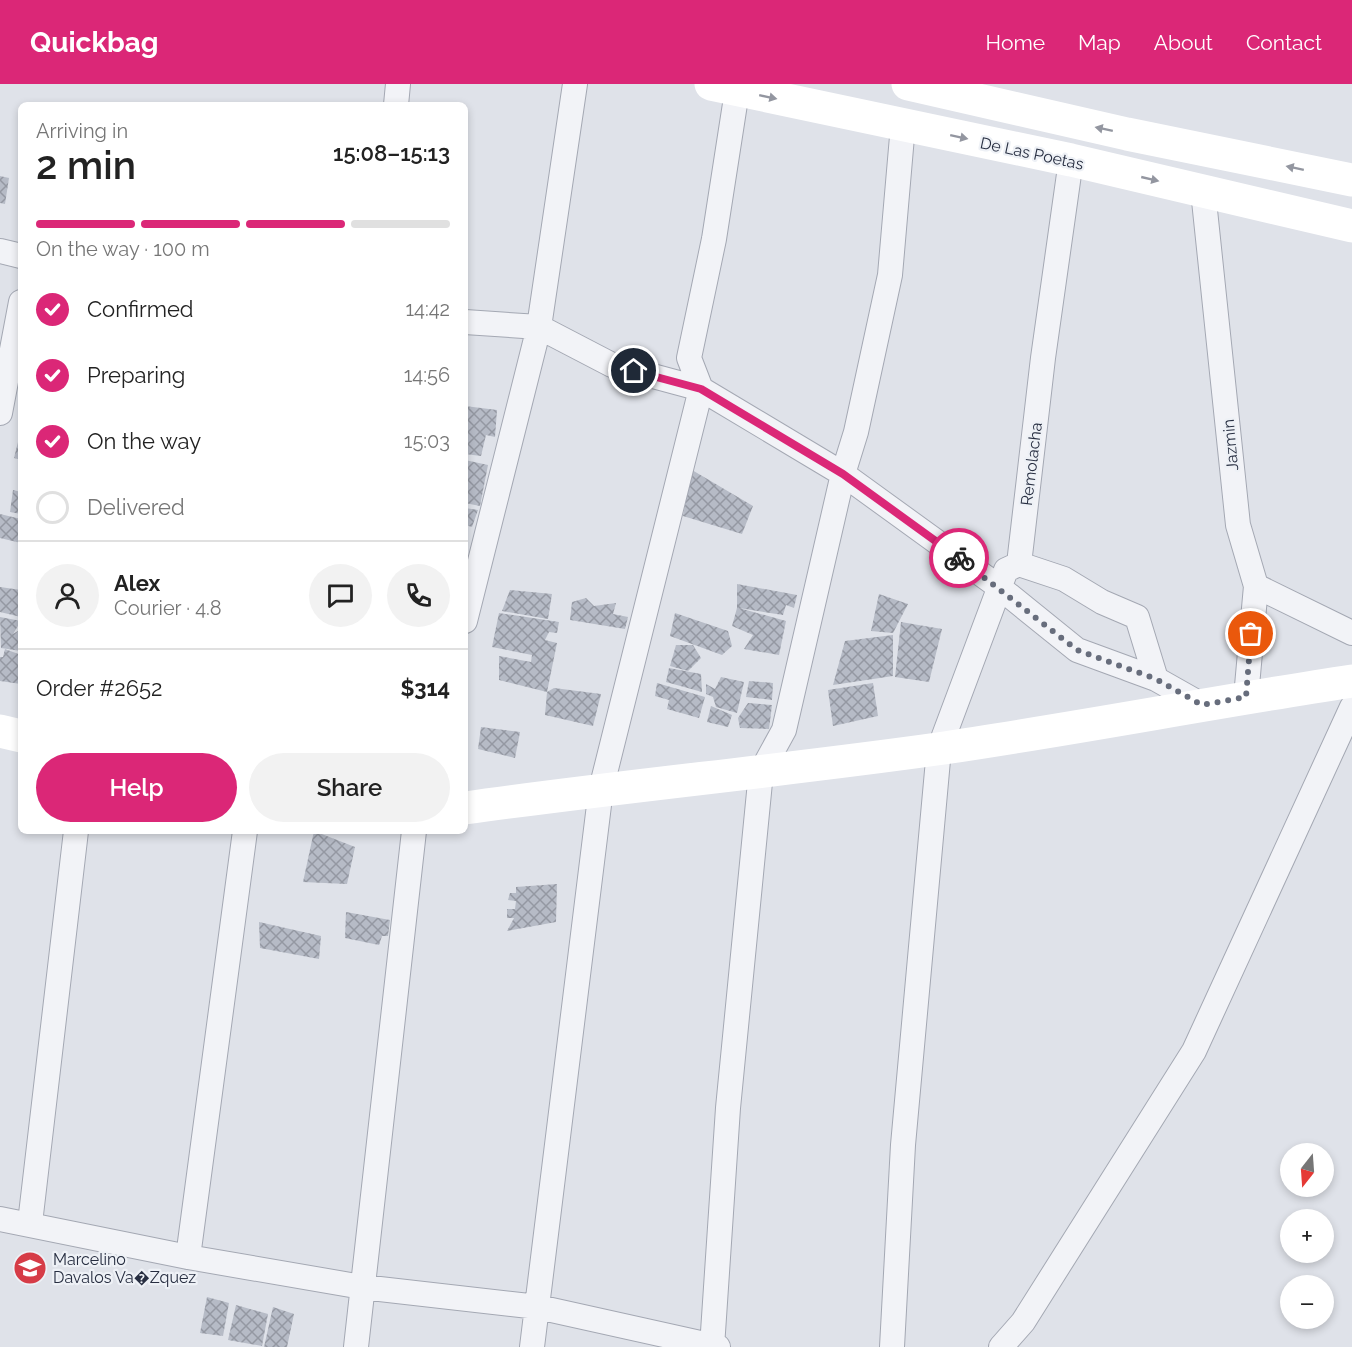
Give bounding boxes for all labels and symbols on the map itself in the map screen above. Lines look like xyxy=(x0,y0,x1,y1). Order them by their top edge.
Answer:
one-way arrow xyxy=(759,93,778,102)
one-way arrow xyxy=(1095,123,1113,133)
one-way arrow xyxy=(950,133,969,142)
street label: De Las Poetas xyxy=(978,133,1086,174)
one-way arrow xyxy=(1285,163,1304,172)
one-way arrow xyxy=(1141,174,1159,184)
pin xyxy=(608,345,659,396)
street label: Jazmin xyxy=(1219,418,1242,472)
street label: Remolacha xyxy=(1017,421,1046,507)
courier xyxy=(929,528,989,588)
pin xyxy=(1225,608,1276,659)
north arrow xyxy=(1280,1143,1334,1197)
school or university icon: Marcelino Davalos Va�Zquez xyxy=(12,1250,48,1286)
place label: Marcelino Davalos Va�Zquez xyxy=(53,1250,196,1287)

